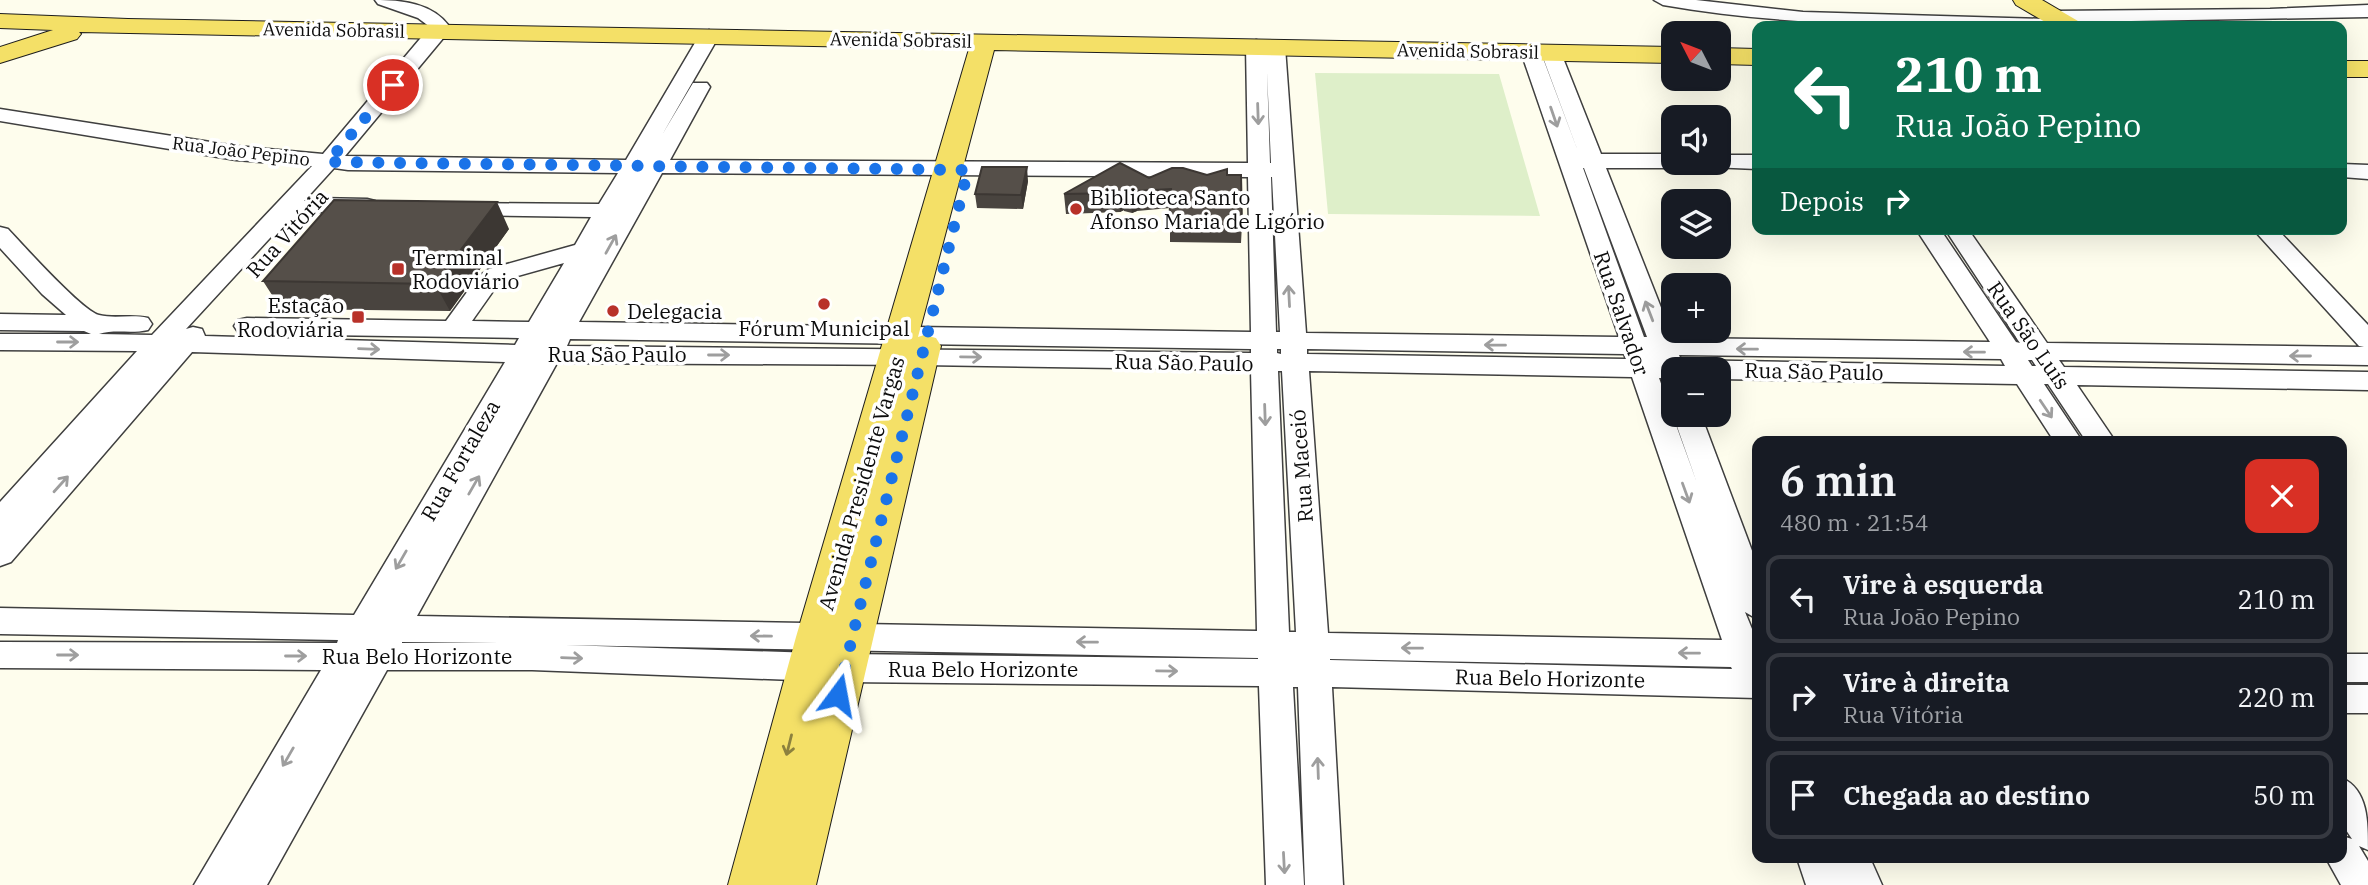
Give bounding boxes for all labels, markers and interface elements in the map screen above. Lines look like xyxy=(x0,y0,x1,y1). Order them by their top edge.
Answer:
street label: Avenida Sobrasil xyxy=(263,17,405,43)
north arrow xyxy=(1661,21,1731,91)
map controls xyxy=(1661,21,1731,427)
street label: Avenida Sobrasil xyxy=(830,27,972,53)
street label: Avenida Sobrasil xyxy=(1397,38,1539,64)
text: 210 m xyxy=(1895,42,2042,105)
icon: left xyxy=(1780,49,1871,140)
pin xyxy=(363,55,423,115)
icon: arrive xyxy=(374,66,412,104)
one-way arrow xyxy=(1251,103,1264,126)
text: Rua João Pepino xyxy=(1895,104,2141,146)
one-way arrow xyxy=(1549,105,1561,127)
button: sound xyxy=(1661,105,1731,175)
street label: Rua João Pepino xyxy=(171,131,311,171)
icon: right xyxy=(1878,182,1916,220)
street label: Rua Vitória xyxy=(240,183,334,283)
place label: Biblioteca Santo Afonso Maria de Ligório xyxy=(1090,183,1325,235)
text: Depois xyxy=(1780,184,1864,218)
button: layers xyxy=(1661,189,1731,259)
marker: Biblioteca Santo Afonso Maria de Ligório xyxy=(1068,201,1084,217)
one-way arrow xyxy=(604,235,618,255)
place label: Terminal Rodoviário xyxy=(412,243,519,295)
street label: Rua Salvador xyxy=(1588,247,1657,380)
marker: Terminal Rodoviário xyxy=(390,261,406,277)
button: + xyxy=(1661,273,1731,343)
street label: Rua São Luís xyxy=(1981,275,2077,395)
one-way arrow xyxy=(1283,285,1296,308)
place label: Estação Rodoviária xyxy=(237,291,344,343)
marker: Fórum Municipal xyxy=(816,296,832,312)
place label: Delegacia xyxy=(627,297,722,325)
one-way arrow xyxy=(1642,300,1655,322)
marker: Delegacia xyxy=(605,303,621,319)
marker: Estação Rodoviária xyxy=(350,309,366,325)
place label: Fórum Municipal xyxy=(738,314,910,342)
one-way arrow xyxy=(56,335,79,349)
one-way arrow xyxy=(1484,338,1507,352)
street label: Rua São Paulo xyxy=(547,340,687,368)
one-way arrow xyxy=(1736,342,1759,355)
one-way arrow xyxy=(357,343,380,356)
one-way arrow xyxy=(1963,346,1986,359)
street label: Rua São Paulo xyxy=(1114,347,1254,377)
one-way arrow xyxy=(707,348,730,362)
one-way arrow xyxy=(2289,349,2312,363)
one-way arrow xyxy=(959,350,982,364)
street label: Avenida Presidente Vargas xyxy=(811,353,911,613)
street label: Rua São Paulo xyxy=(1744,356,1884,386)
button: − xyxy=(1661,357,1731,427)
street label: Rua Fortaleza xyxy=(414,394,506,526)
one-way arrow xyxy=(2039,399,2053,418)
one-way arrow xyxy=(1258,403,1271,426)
street label: Rua Maceió xyxy=(1283,408,1319,524)
text: 6 min xyxy=(1780,453,1897,508)
button: close xyxy=(2245,459,2319,533)
one-way arrow xyxy=(53,475,69,493)
one-way arrow xyxy=(467,475,481,495)
one-way arrow xyxy=(1681,481,1693,503)
text: 480 m · 21:54 xyxy=(1780,507,1929,537)
one-way arrow xyxy=(394,550,408,570)
text: Vire à esquerda xyxy=(1843,567,2044,601)
icon: left xyxy=(1784,580,1822,618)
text: 210 m xyxy=(2237,582,2315,616)
text: Rua João Pepino xyxy=(1843,601,2020,631)
one-way arrow xyxy=(750,629,773,643)
one-way arrow xyxy=(1076,636,1099,649)
street label: Rua Belo Horizonte xyxy=(322,642,512,670)
one-way arrow xyxy=(1401,642,1424,655)
one-way arrow xyxy=(1678,647,1701,660)
one-way arrow xyxy=(56,648,79,662)
one-way arrow xyxy=(284,649,307,663)
one-way arrow xyxy=(560,652,583,665)
street label: Rua Belo Horizonte xyxy=(888,655,1078,683)
position arrow xyxy=(801,658,875,732)
street label: Rua Belo Horizonte xyxy=(1455,662,1645,694)
one-way arrow xyxy=(1155,664,1178,677)
text: Vire à direita xyxy=(1843,665,2010,699)
icon: right xyxy=(1784,678,1822,716)
text: 220 m xyxy=(2237,680,2315,714)
text: Rua Vitória xyxy=(1843,699,1964,729)
one-way arrow xyxy=(782,733,795,755)
one-way arrow xyxy=(281,747,295,767)
one-way arrow xyxy=(1311,757,1324,780)
icon: arrive xyxy=(1784,776,1822,814)
text: Chegada ao destino xyxy=(1843,778,2090,812)
text: 50 m xyxy=(2253,778,2315,812)
one-way arrow xyxy=(1277,851,1290,874)

